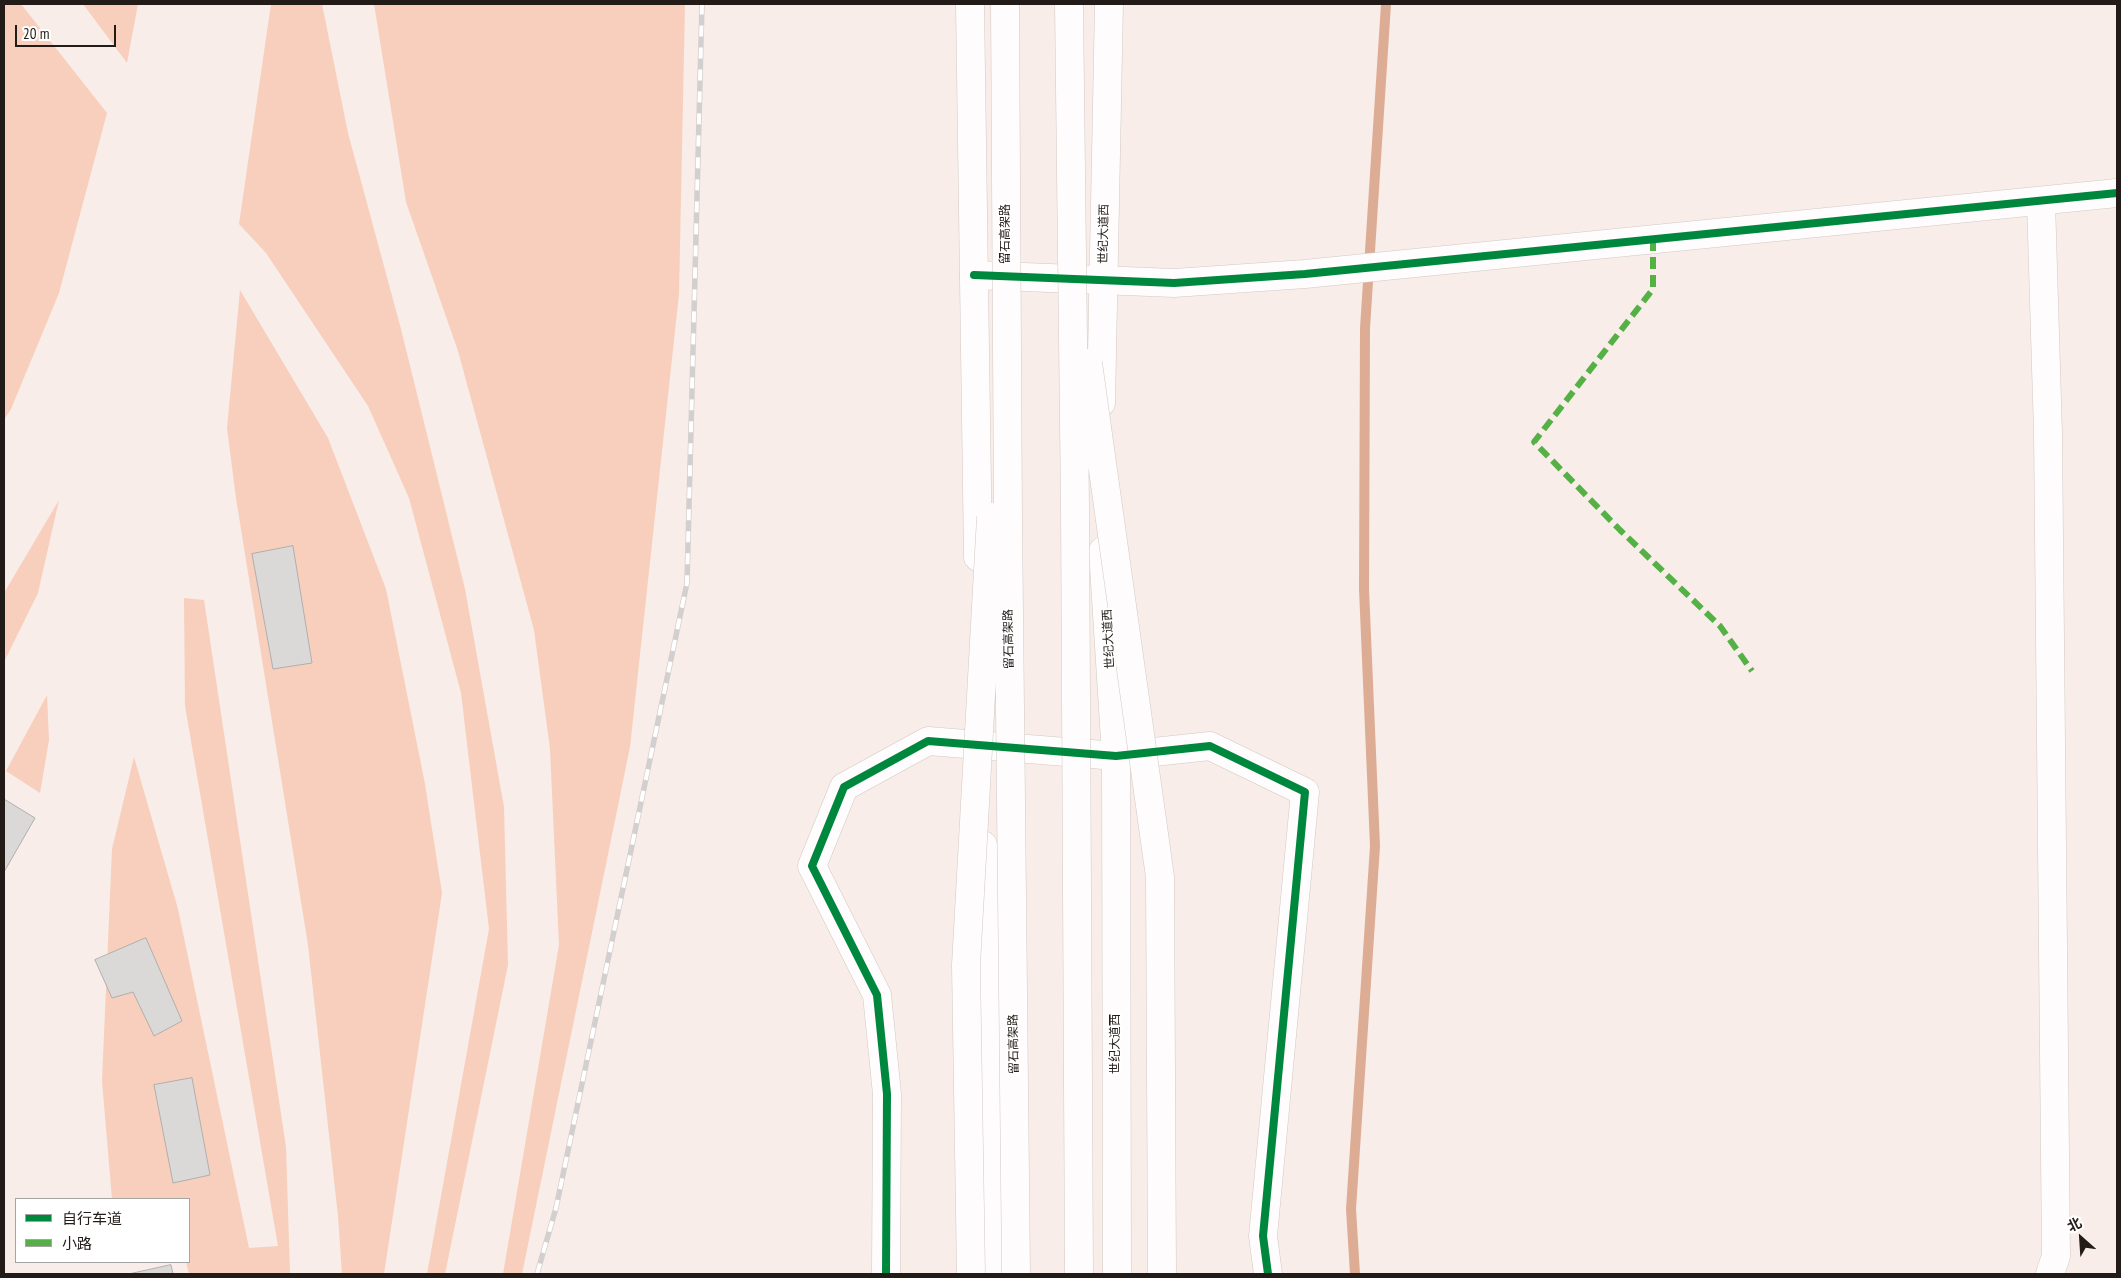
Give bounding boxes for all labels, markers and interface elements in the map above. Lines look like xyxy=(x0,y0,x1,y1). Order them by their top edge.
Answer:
scale bar xyxy=(18,15,119,47)
text: 20 m xyxy=(23,24,49,43)
street label: 留石高架路 xyxy=(999,204,1013,264)
street label: 世纪大道西 xyxy=(1096,204,1112,264)
street label: 留石高架路 xyxy=(1001,609,1017,669)
street label: 世纪大道西 xyxy=(1100,609,1118,669)
street label: 留石高架路 xyxy=(1006,1014,1022,1074)
street label: 世纪大道西 xyxy=(1109,1014,1123,1074)
legend xyxy=(15,1198,190,1263)
text: 自行车道 xyxy=(62,1209,122,1228)
north arrow xyxy=(2056,1213,2106,1263)
text: 北 xyxy=(2064,1213,2085,1236)
text: 小路 xyxy=(62,1234,92,1253)

